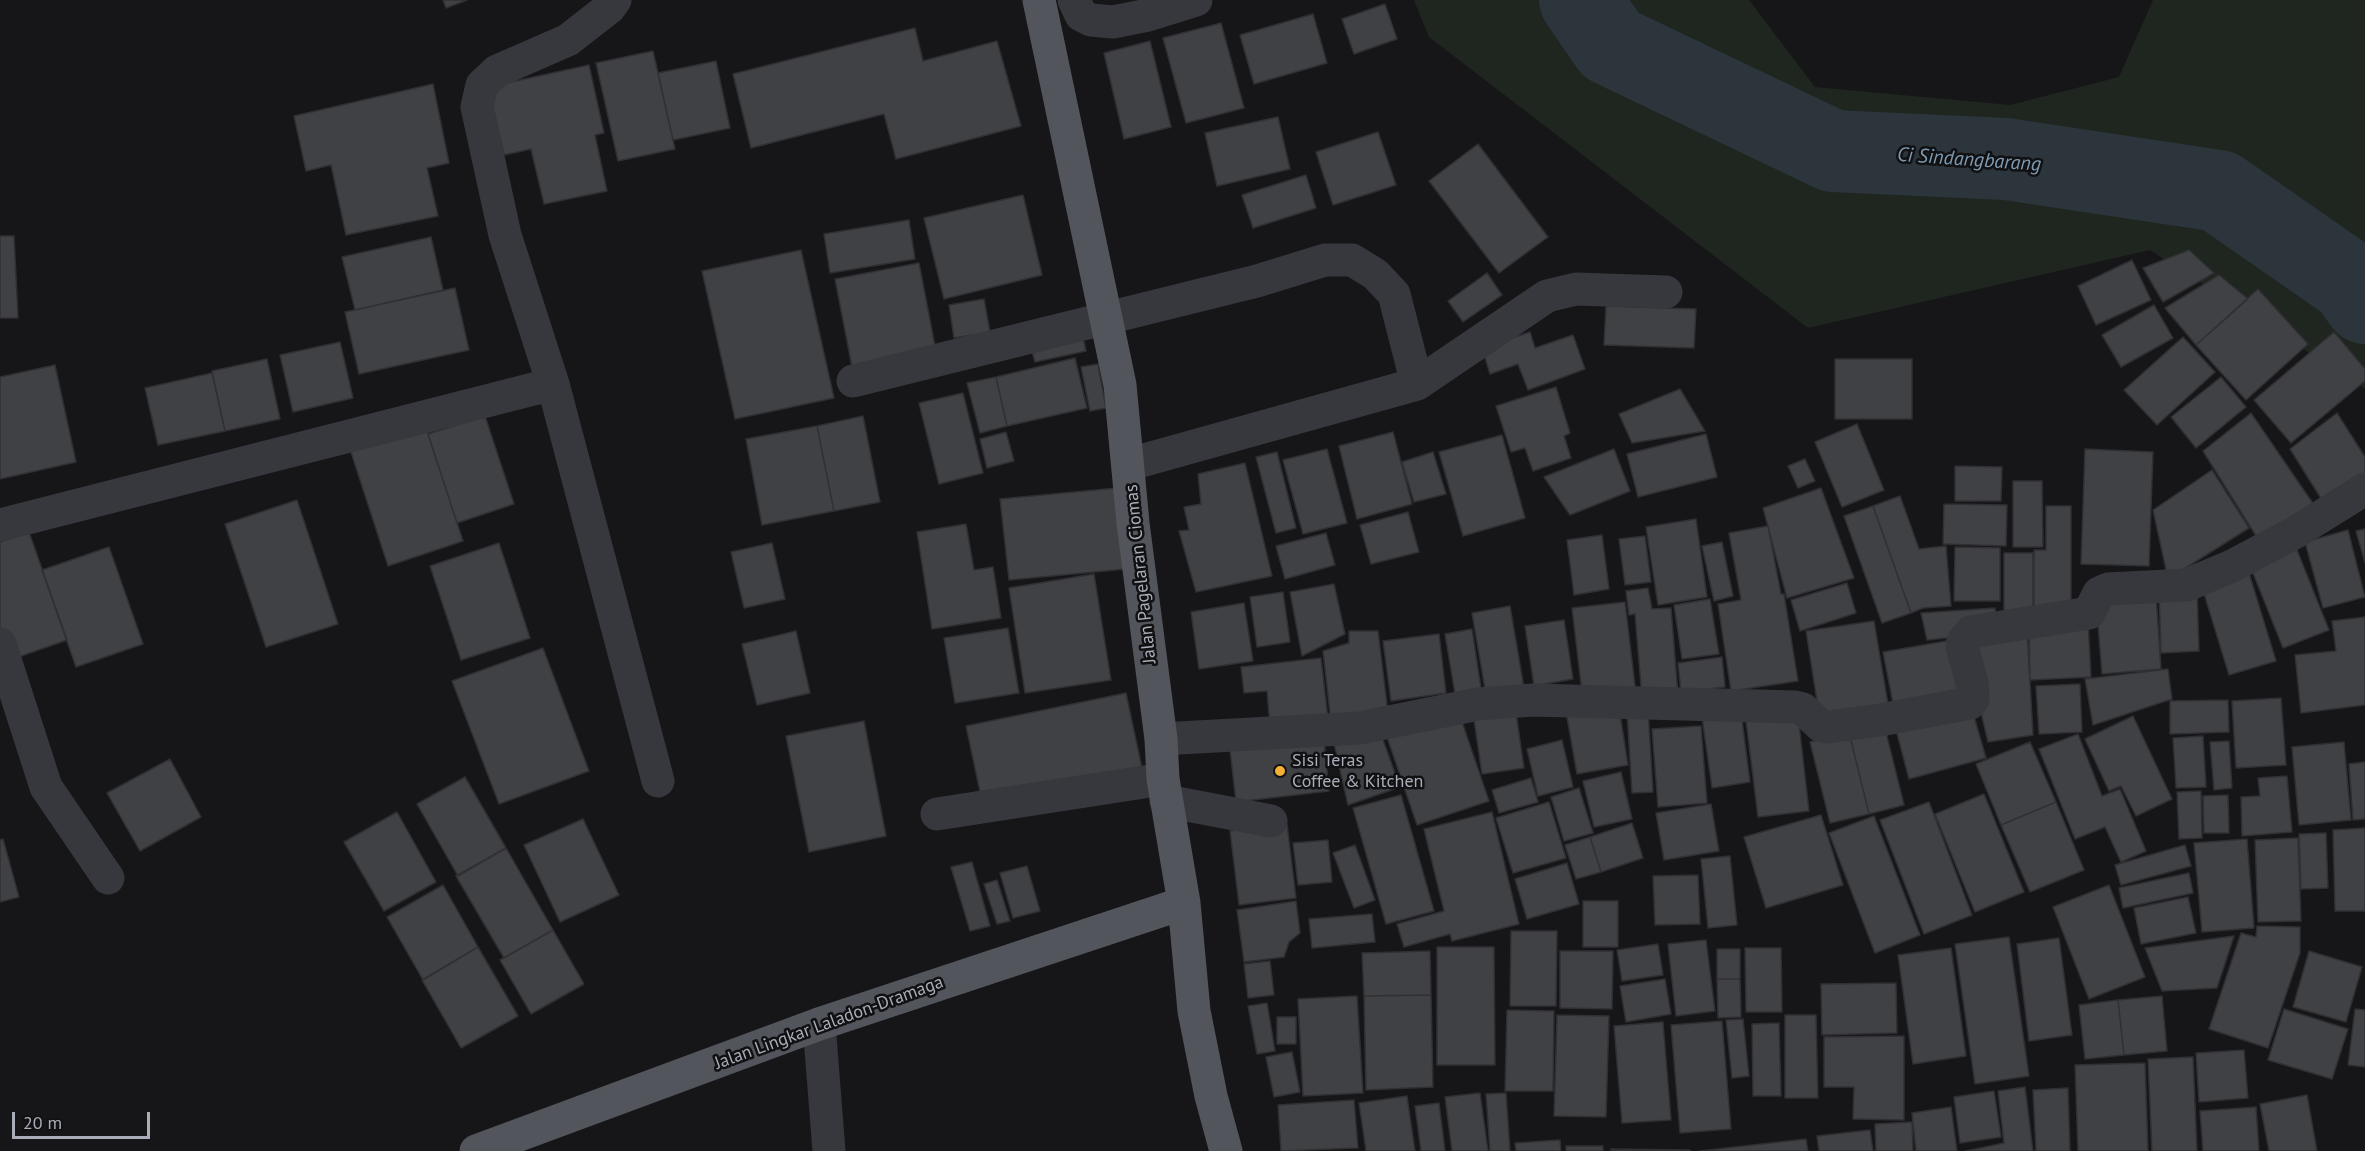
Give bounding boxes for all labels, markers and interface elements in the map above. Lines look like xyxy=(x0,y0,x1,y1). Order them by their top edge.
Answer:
water label: Ci Sindangbarang xyxy=(1896,143,2042,177)
street label: Jalan Pagelaran Ciomas xyxy=(1121,483,1161,665)
place label: Sisi Teras Coffee & Kitchen xyxy=(1292,750,1423,792)
marker: Sisi Teras Coffee & Kitchen xyxy=(1273,764,1287,778)
street label: Jalan Lingkar Laladon-Dramaga xyxy=(712,972,946,1074)
scale bar xyxy=(15,1100,153,1138)
text: 20 m xyxy=(23,1111,62,1134)

